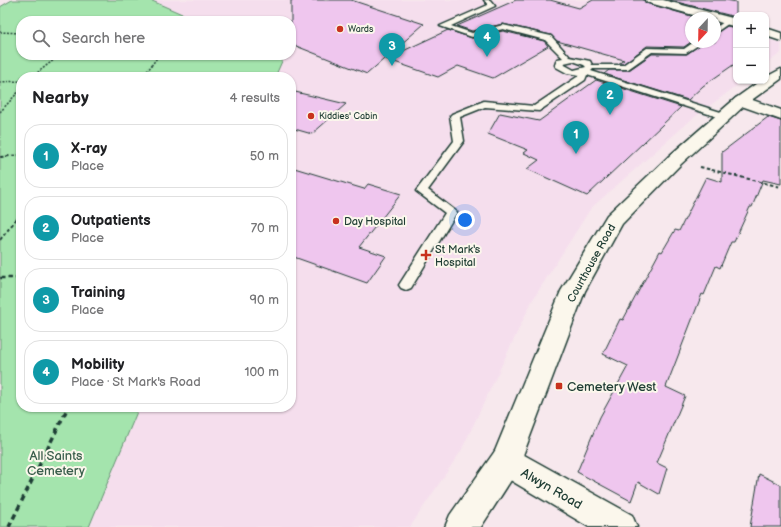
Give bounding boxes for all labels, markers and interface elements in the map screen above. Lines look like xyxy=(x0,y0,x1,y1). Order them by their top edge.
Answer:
north arrow xyxy=(685,12,721,48)
map controls xyxy=(733,12,769,84)
button: + xyxy=(733,12,769,48)
search box xyxy=(16,16,296,60)
marker: Wards xyxy=(335,24,345,34)
place label: Wards xyxy=(348,24,374,35)
pin: 4 xyxy=(474,24,500,57)
icon: search xyxy=(30,27,52,49)
text: Search here xyxy=(62,29,145,48)
pin: 3 xyxy=(379,33,405,66)
button: − xyxy=(733,48,769,84)
pin: 2 xyxy=(597,82,623,115)
text: Nearby xyxy=(32,88,89,108)
text: 4 results xyxy=(230,90,280,106)
marker: Kiddies' Cabin xyxy=(306,111,316,121)
place label: Kiddies' Cabin xyxy=(319,111,377,122)
pin: 1 xyxy=(563,121,589,154)
text: X-ray xyxy=(71,139,107,158)
text: 1 xyxy=(43,148,49,164)
text: 50 m xyxy=(250,148,279,164)
text: Place xyxy=(71,158,104,174)
your location xyxy=(455,210,475,230)
text: Outpatients xyxy=(71,211,151,230)
place label: Day Hospital xyxy=(344,215,406,228)
marker: Day Hospital xyxy=(331,216,341,226)
text: 2 xyxy=(42,220,50,236)
text: 70 m xyxy=(251,220,279,236)
street label: Courthouse Road xyxy=(565,222,618,305)
text: Place xyxy=(71,230,104,246)
place label: St Mark's Hospital xyxy=(435,243,481,269)
marker: St Mark's Hospital xyxy=(420,249,432,261)
text: Training xyxy=(71,283,125,302)
text: 3 xyxy=(42,292,50,308)
text: 90 m xyxy=(250,292,279,308)
text: Place xyxy=(71,302,104,318)
text: Mobility xyxy=(71,355,124,374)
text: 4 xyxy=(42,364,50,380)
text: 100 m xyxy=(244,364,279,380)
text: Place · St Mark's Road xyxy=(71,374,201,390)
place label: Cemetery West xyxy=(567,379,656,395)
marker: Cemetery West xyxy=(554,381,564,391)
park label: All Saints Cemetery xyxy=(27,448,85,479)
street label: Alwyn Road xyxy=(518,465,585,513)

